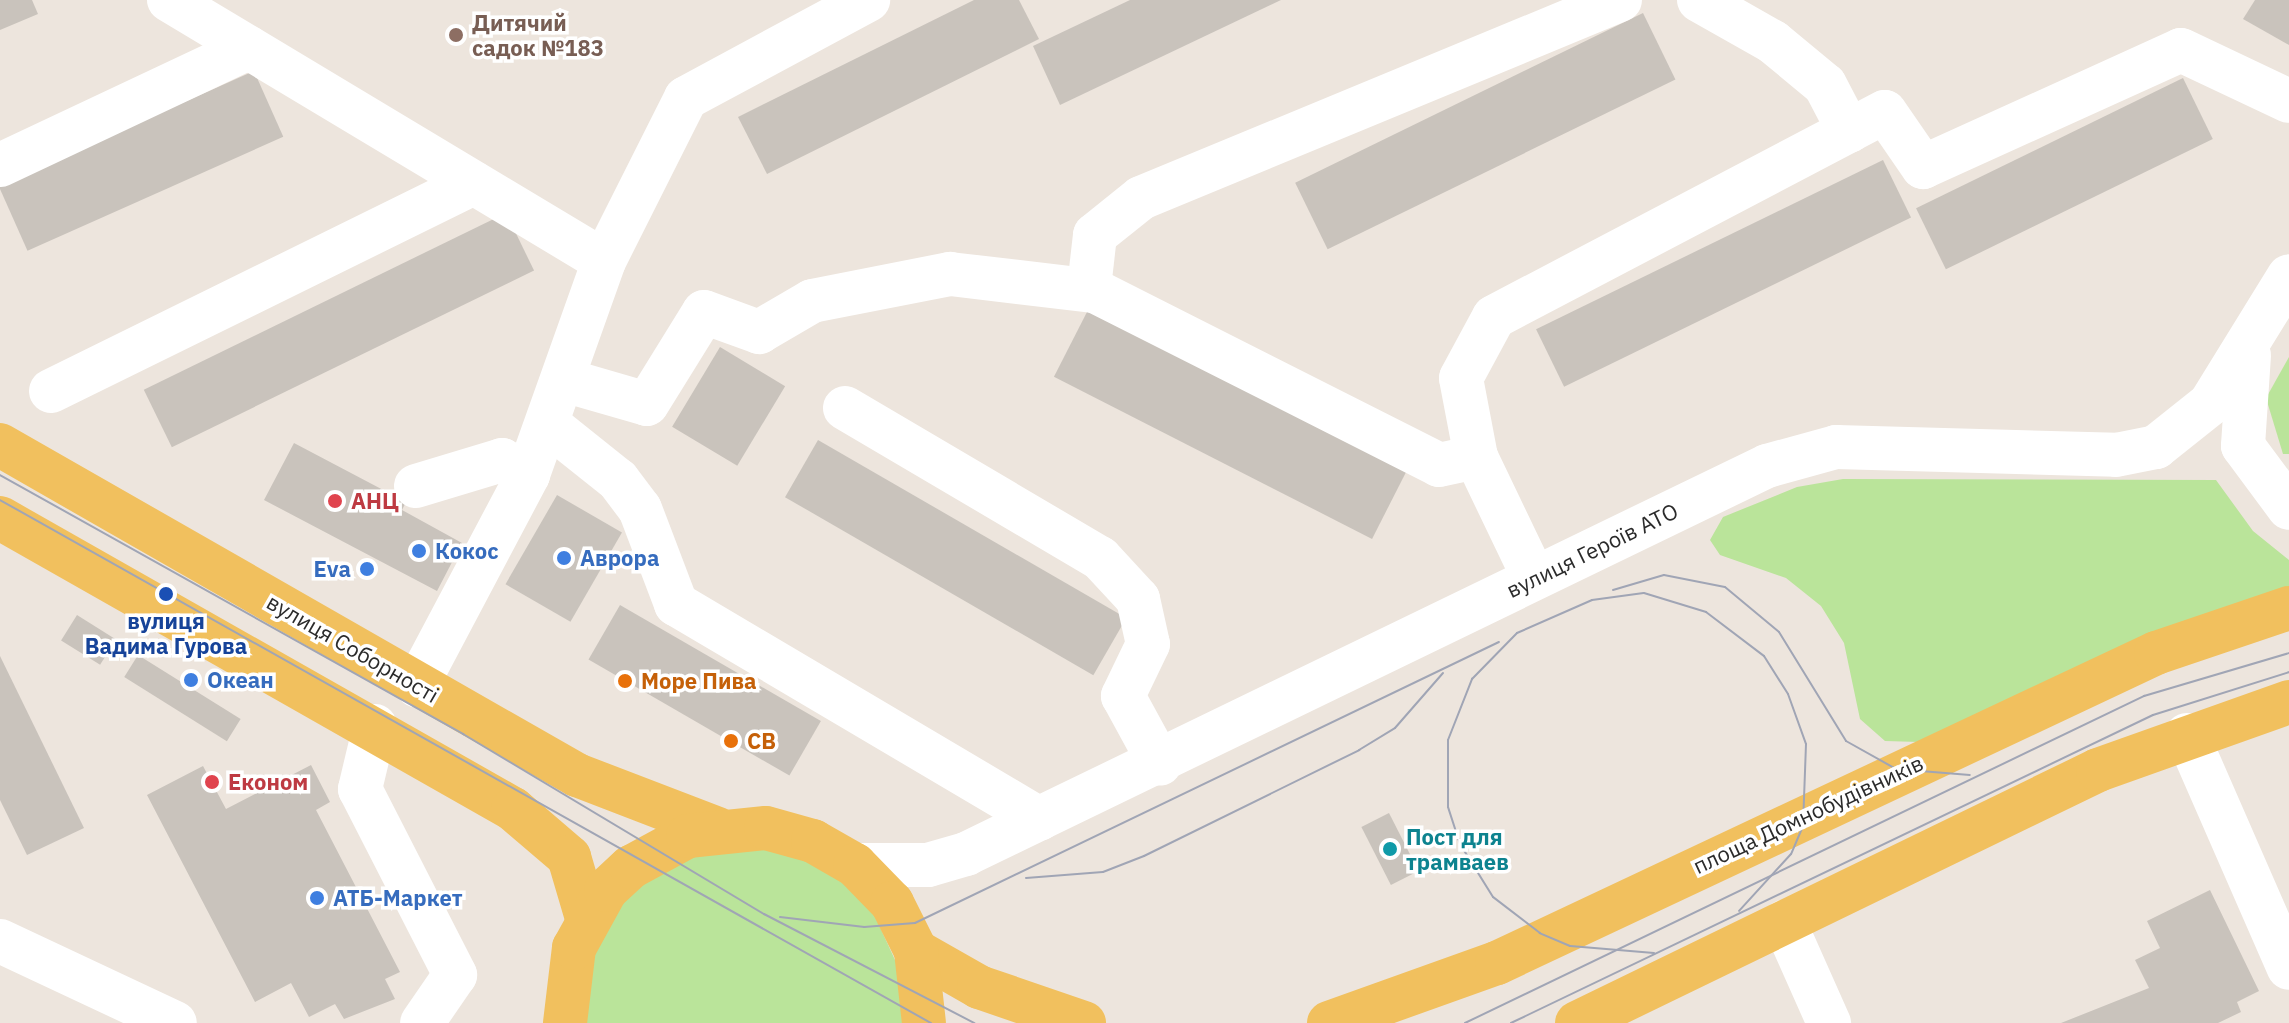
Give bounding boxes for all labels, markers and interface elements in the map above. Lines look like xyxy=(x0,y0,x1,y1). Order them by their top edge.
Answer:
place label: Дитячий садок №183 xyxy=(472,9,604,60)
marker: Дитячий садок №183 xyxy=(447,26,465,44)
place label: АНЦ xyxy=(351,488,399,514)
marker: АНЦ xyxy=(326,492,344,510)
street label: вулиця Героїв АТО xyxy=(1502,497,1682,603)
place label: Кокос xyxy=(435,538,499,564)
marker: Кокос xyxy=(410,542,428,560)
place label: Аврора xyxy=(580,545,659,571)
marker: Аврора xyxy=(555,549,573,567)
place label: Eva xyxy=(313,556,351,582)
marker: Eva xyxy=(358,560,376,578)
marker: вулиця Вадима Гурова xyxy=(157,585,175,603)
street label: вулиця Соборності xyxy=(262,588,444,708)
place label: вулиця Вадима Гурова xyxy=(85,607,247,658)
place label: Океан xyxy=(207,667,274,693)
place label: Море Пива xyxy=(641,668,757,694)
marker: Океан xyxy=(182,671,200,689)
marker: Море Пива xyxy=(616,672,634,690)
place label: СВ xyxy=(747,728,776,754)
marker: СВ xyxy=(722,732,740,750)
street label: площа Домнобудівників xyxy=(1689,749,1927,879)
place label: Економ xyxy=(228,769,308,795)
marker: Економ xyxy=(203,773,221,791)
place label: Пост для трамваев xyxy=(1406,823,1509,874)
marker: Пост для трамваев xyxy=(1381,840,1399,858)
place label: АТБ-Маркет xyxy=(333,885,463,911)
marker: АТБ-Маркет xyxy=(308,889,326,907)

